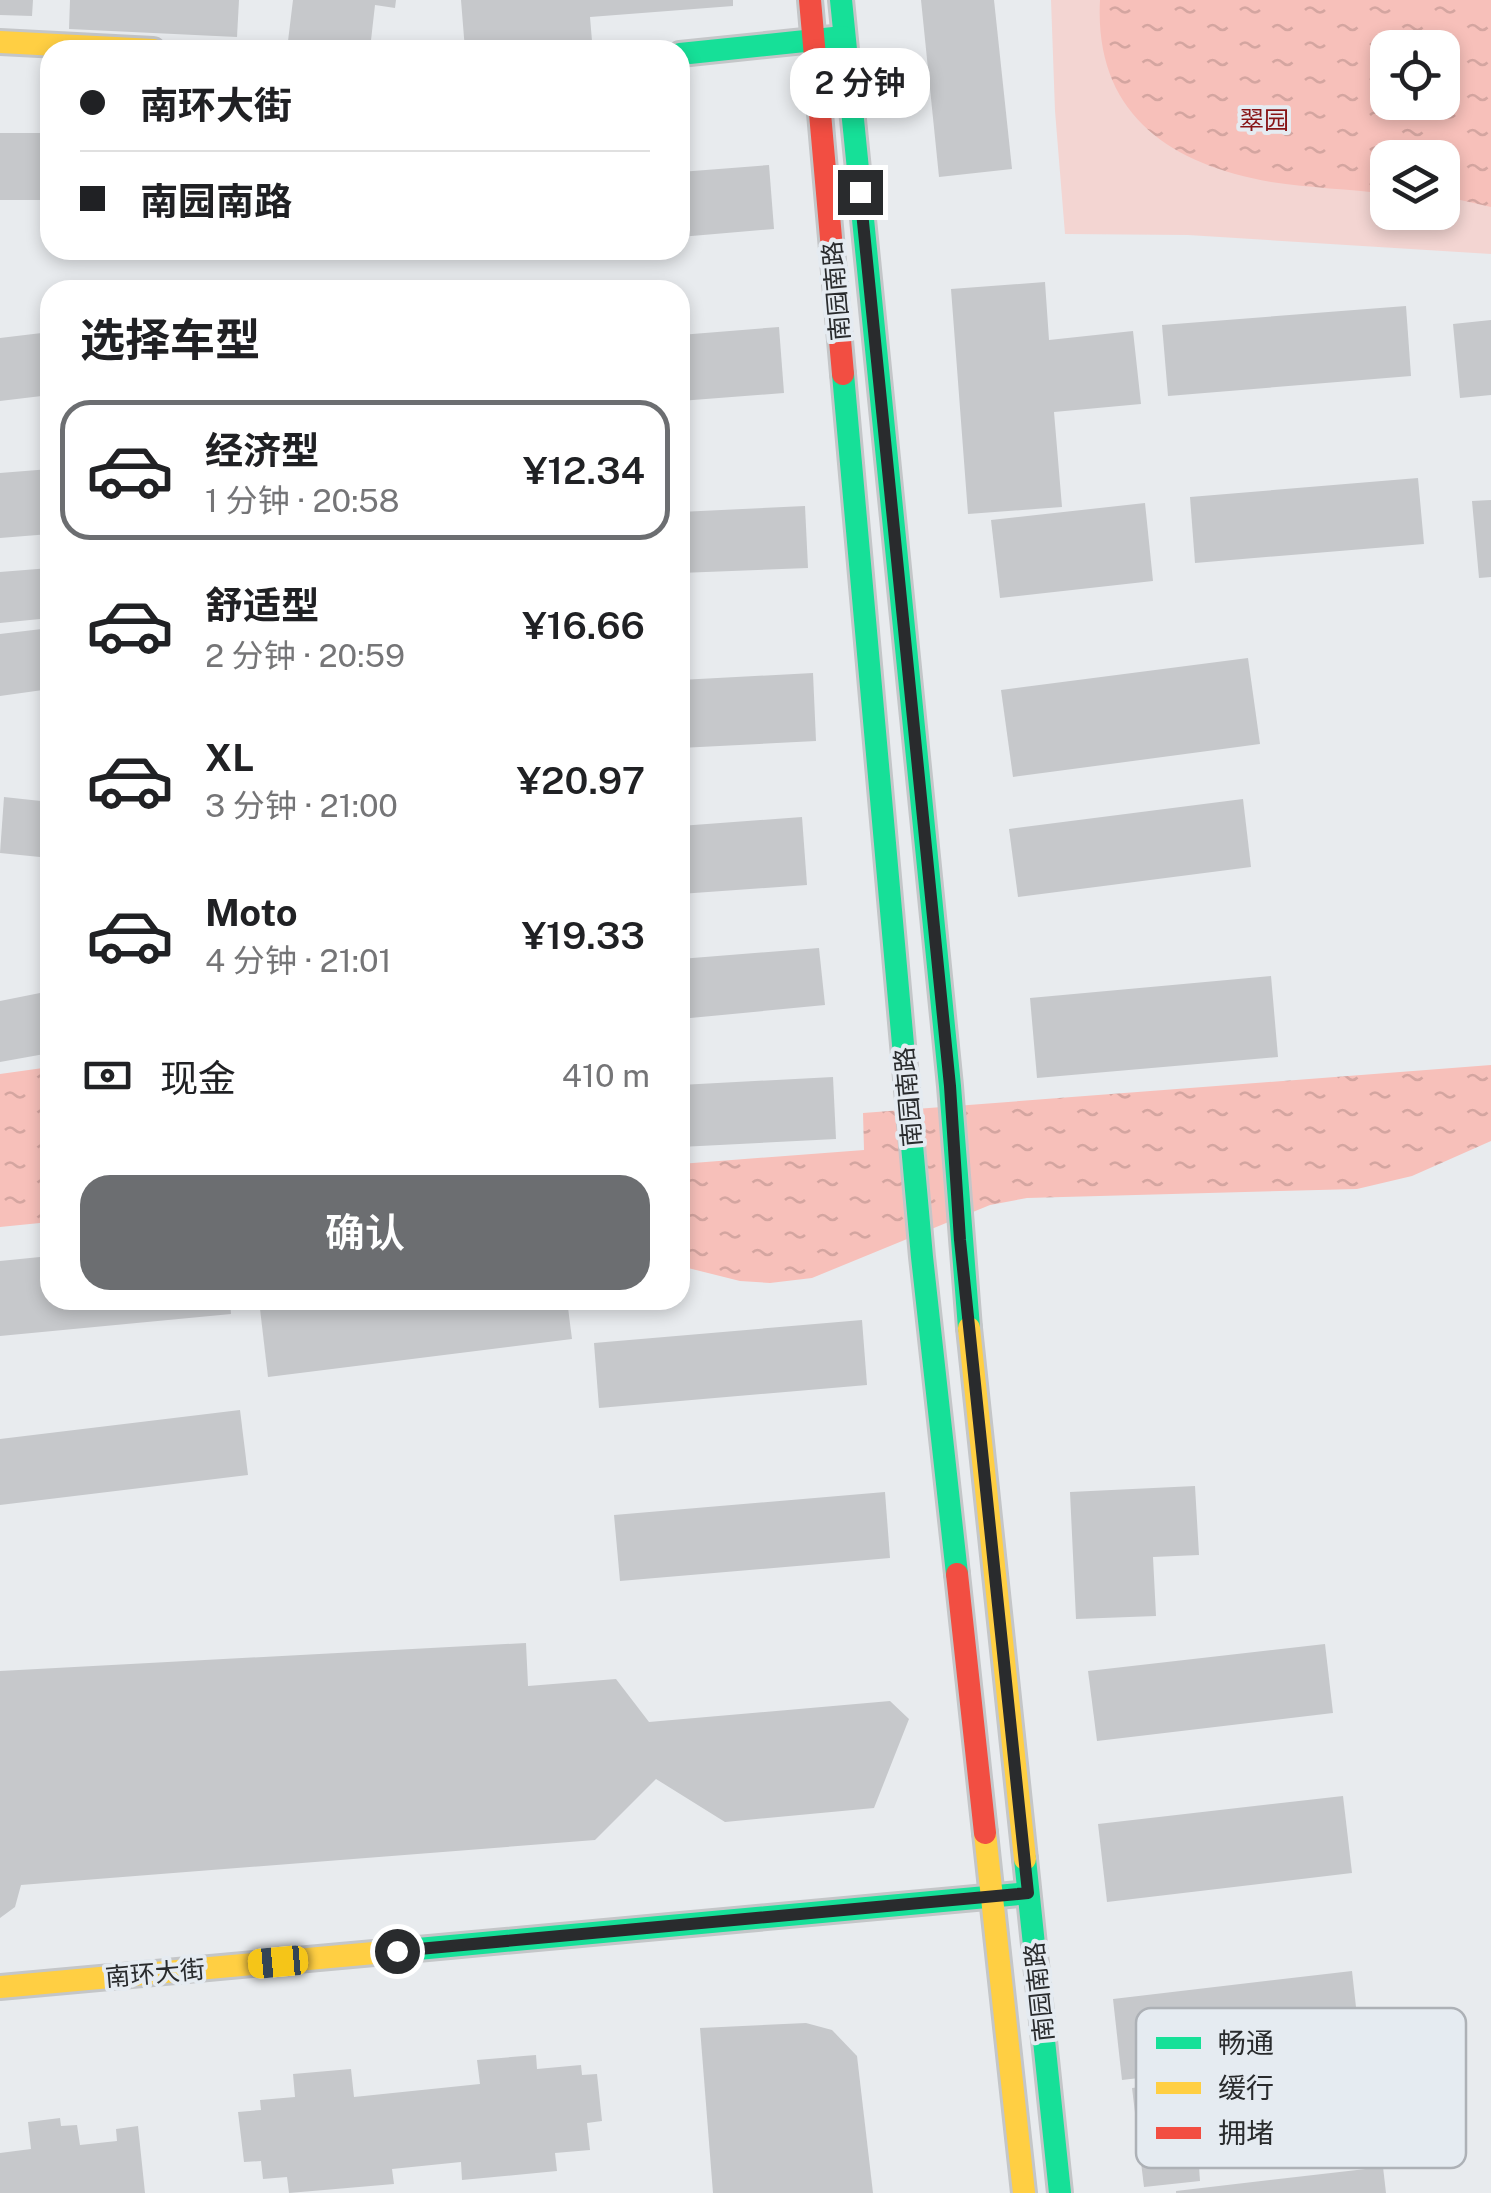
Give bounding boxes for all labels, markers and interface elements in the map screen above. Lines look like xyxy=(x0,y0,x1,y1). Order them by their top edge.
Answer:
map controls xyxy=(1370,30,1460,230)
button: locate xyxy=(1370,30,1460,120)
callout: 2 分钟 xyxy=(790,47,930,117)
text: 2 分钟 xyxy=(814,64,906,101)
text: 南环大街 xyxy=(140,83,292,128)
park label: 翠园 xyxy=(1239,105,1289,135)
button: layers xyxy=(1370,140,1460,230)
route end xyxy=(838,170,883,215)
text: 南园南路 xyxy=(140,179,292,224)
street label: 南园南路 xyxy=(817,240,855,342)
text: 选择车型 xyxy=(80,313,260,366)
icon: car xyxy=(85,425,175,515)
text: 经济型 xyxy=(205,428,319,473)
text: ¥12.34 xyxy=(523,448,645,493)
text: 1 分钟 · 20:58 xyxy=(205,482,400,519)
icon: car xyxy=(85,580,175,670)
text: 舒适型 xyxy=(205,583,319,628)
text: ¥16.66 xyxy=(522,603,645,648)
text: 2 分钟 · 20:59 xyxy=(205,637,405,674)
icon: car xyxy=(85,735,175,825)
text: XL xyxy=(205,735,254,780)
text: ¥20.97 xyxy=(517,758,645,803)
text: 3 分钟 · 21:00 xyxy=(205,787,398,824)
icon: car xyxy=(85,890,175,980)
text: Moto xyxy=(205,890,298,935)
text: ¥19.33 xyxy=(522,913,645,958)
text: 4 分钟 · 21:01 xyxy=(205,942,392,979)
street label: 南园南路 xyxy=(889,1046,927,1148)
icon: cash xyxy=(80,1048,135,1103)
text: 现金 xyxy=(160,1056,236,1101)
text: 410 m xyxy=(562,1057,650,1094)
button: 确认 xyxy=(80,1175,650,1290)
route start xyxy=(375,1929,420,1974)
street label: 南园南路 xyxy=(1019,1941,1059,2043)
car xyxy=(247,1944,309,1980)
street label: 南环大街 xyxy=(104,1954,206,1992)
legend xyxy=(1136,2008,1466,2168)
text: 畅通 xyxy=(1218,2026,1274,2059)
text: 缓行 xyxy=(1218,2071,1274,2104)
text: 拥堵 xyxy=(1218,2116,1274,2149)

